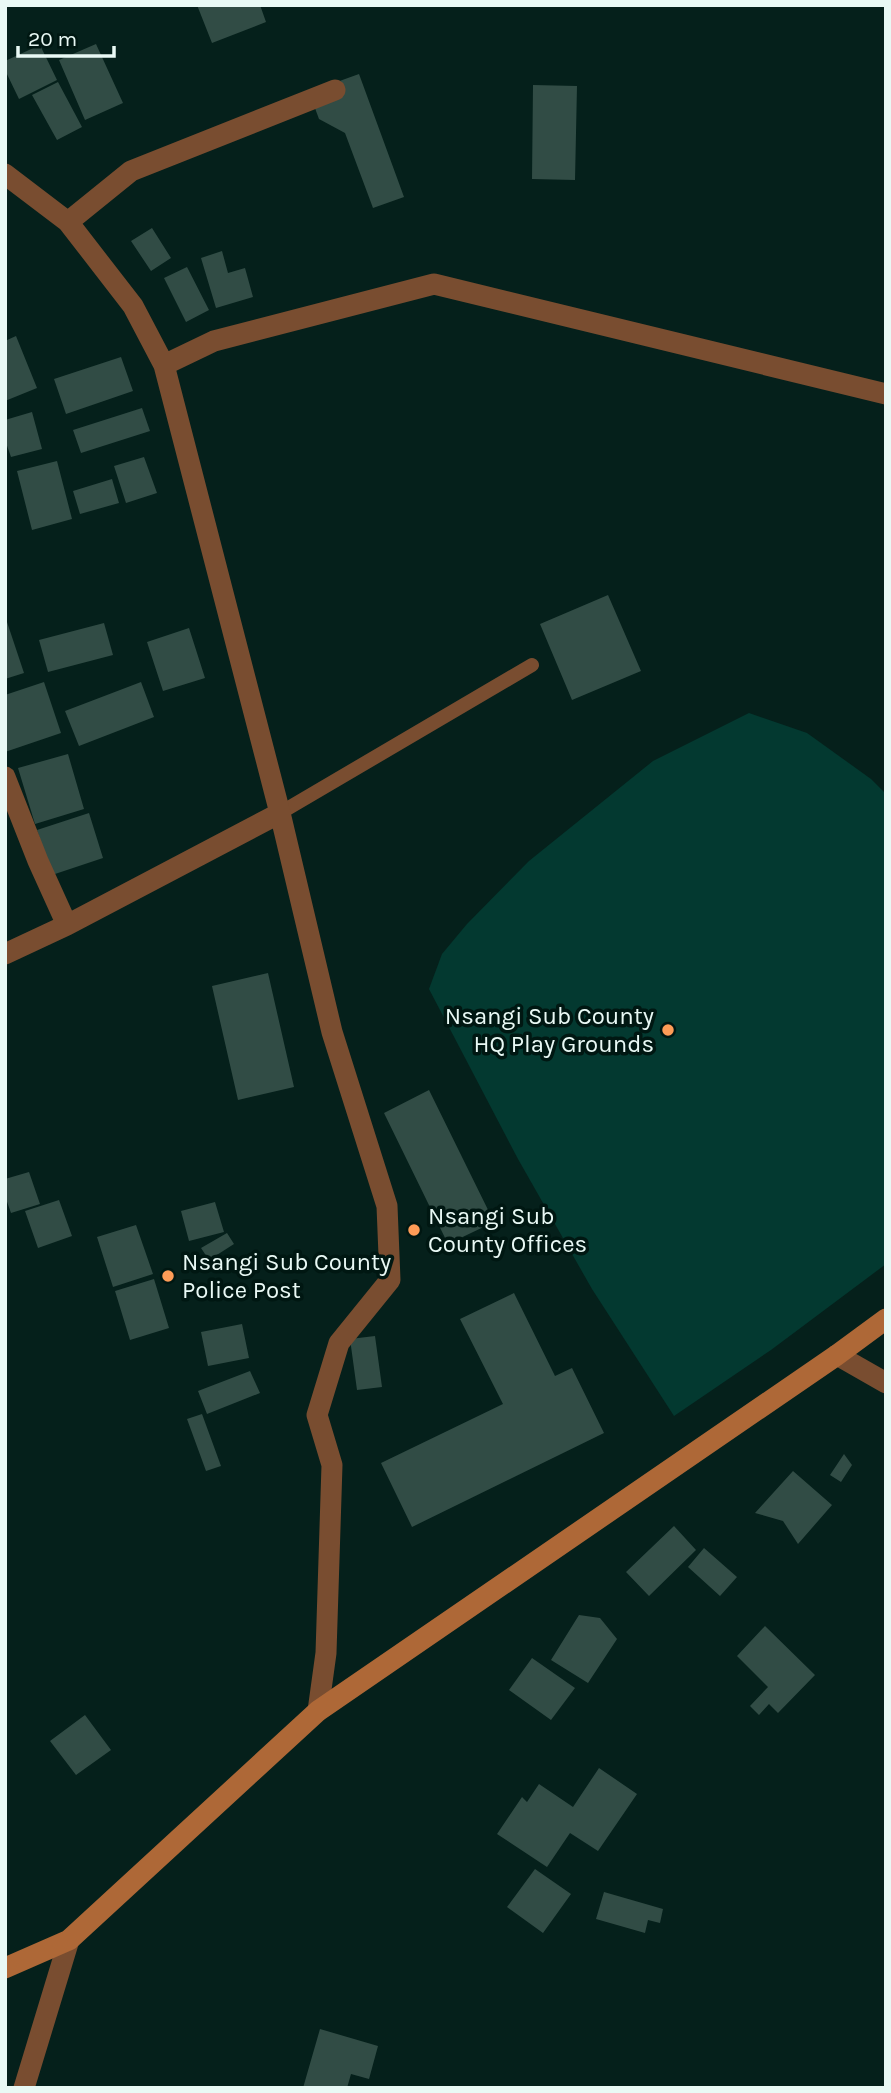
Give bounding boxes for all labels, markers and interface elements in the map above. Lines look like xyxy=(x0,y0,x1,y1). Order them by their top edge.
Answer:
scale bar xyxy=(18,14,114,58)
text: 20 m xyxy=(28,27,77,51)
place label: Nsangi Sub County HQ Play Grounds xyxy=(445,1002,654,1058)
marker: Nsangi Sub County HQ Play Grounds xyxy=(660,1022,676,1038)
place label: Nsangi Sub County Offices xyxy=(428,1202,587,1258)
marker: Nsangi Sub County Offices xyxy=(406,1222,422,1238)
place label: Nsangi Sub County Police Post xyxy=(182,1248,391,1304)
marker: Nsangi Sub County Police Post xyxy=(160,1268,176,1284)

